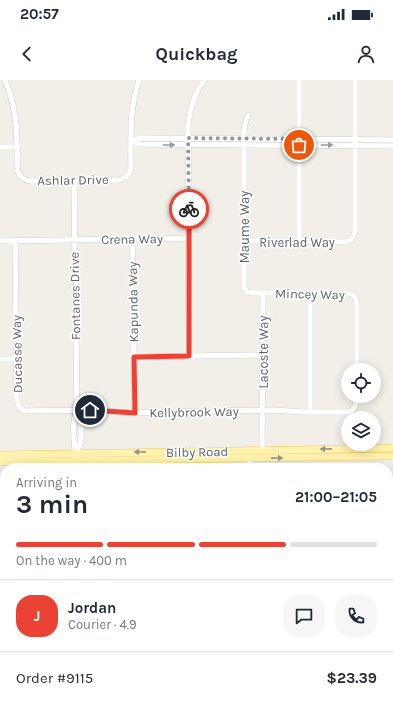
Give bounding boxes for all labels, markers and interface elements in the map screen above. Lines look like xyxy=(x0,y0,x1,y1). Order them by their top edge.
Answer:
text: 20:57 xyxy=(20,5,59,23)
icon: back xyxy=(16,43,38,65)
text: Quickbag xyxy=(156,43,237,65)
icon: person xyxy=(355,43,377,65)
pin xyxy=(282,128,316,162)
icon: bag xyxy=(288,134,310,156)
one-way arrow xyxy=(163,142,176,148)
one-way arrow xyxy=(321,142,334,148)
street label: Ashlar Drive xyxy=(37,172,109,188)
courier xyxy=(169,189,209,229)
street label: Maume Way xyxy=(237,191,252,263)
icon: bike xyxy=(178,198,200,220)
street label: Crena Way xyxy=(101,231,163,247)
street label: Riverlad Way xyxy=(259,235,335,250)
street label: Fontanes Drive xyxy=(67,251,83,340)
street label: Kapunda Way xyxy=(125,262,141,342)
street label: Mincey Way xyxy=(275,286,345,302)
street label: Ducasse Way xyxy=(9,315,25,393)
street label: Lacoste Way xyxy=(256,316,271,388)
map controls xyxy=(341,363,381,451)
button: locate xyxy=(341,363,381,403)
pin xyxy=(73,393,107,427)
icon: home xyxy=(79,399,101,421)
street label: Kellybrook Way xyxy=(149,404,239,420)
button: layers xyxy=(341,411,381,451)
street label: Bilby Road xyxy=(166,444,228,460)
one-way arrow xyxy=(319,446,332,452)
one-way arrow xyxy=(134,449,146,456)
one-way arrow xyxy=(271,455,284,461)
text: Arriving in xyxy=(16,475,77,490)
text: 21:00–21:05 xyxy=(295,488,377,506)
text: 3 min xyxy=(16,489,88,520)
text: On the way · 400 m xyxy=(16,553,127,568)
button: chat xyxy=(283,595,325,637)
button: phone xyxy=(335,595,377,637)
text: Jordan xyxy=(68,599,116,617)
text: J xyxy=(34,607,40,625)
text: Courier · 4.9 xyxy=(68,617,137,632)
text: Order #9115 xyxy=(16,669,93,687)
text: $23.39 xyxy=(327,669,377,687)

